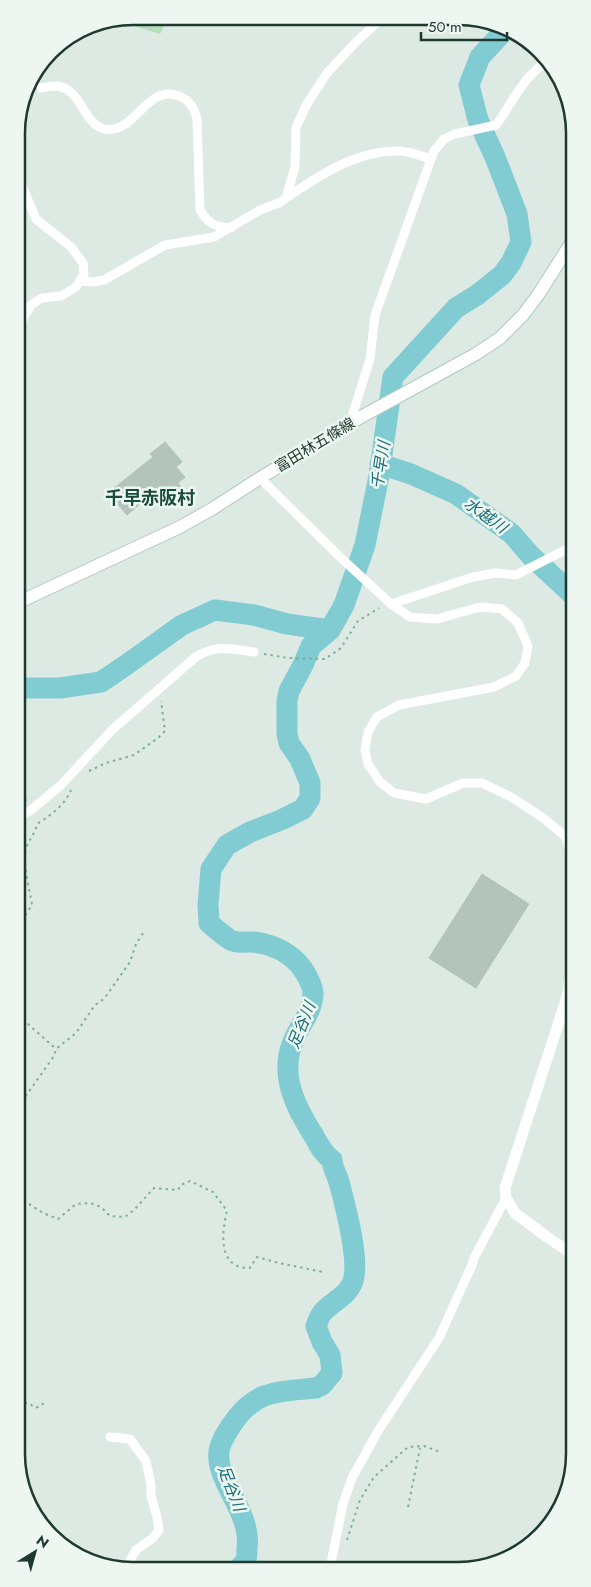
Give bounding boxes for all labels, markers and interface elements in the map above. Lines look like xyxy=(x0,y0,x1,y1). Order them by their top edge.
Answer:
scale bar xyxy=(421,10,507,42)
text: 50 m xyxy=(428,16,462,38)
street label: 富田林五條線 xyxy=(271,412,359,478)
water label: 千早川 xyxy=(365,438,396,491)
district label: 千早赤阪村 xyxy=(105,485,195,511)
water label: 水越川 xyxy=(460,492,513,540)
water label: 足谷川 xyxy=(282,997,322,1052)
water label: 足谷川 xyxy=(212,1462,252,1517)
north arrow xyxy=(10,1527,60,1577)
text: N xyxy=(32,1530,53,1553)

